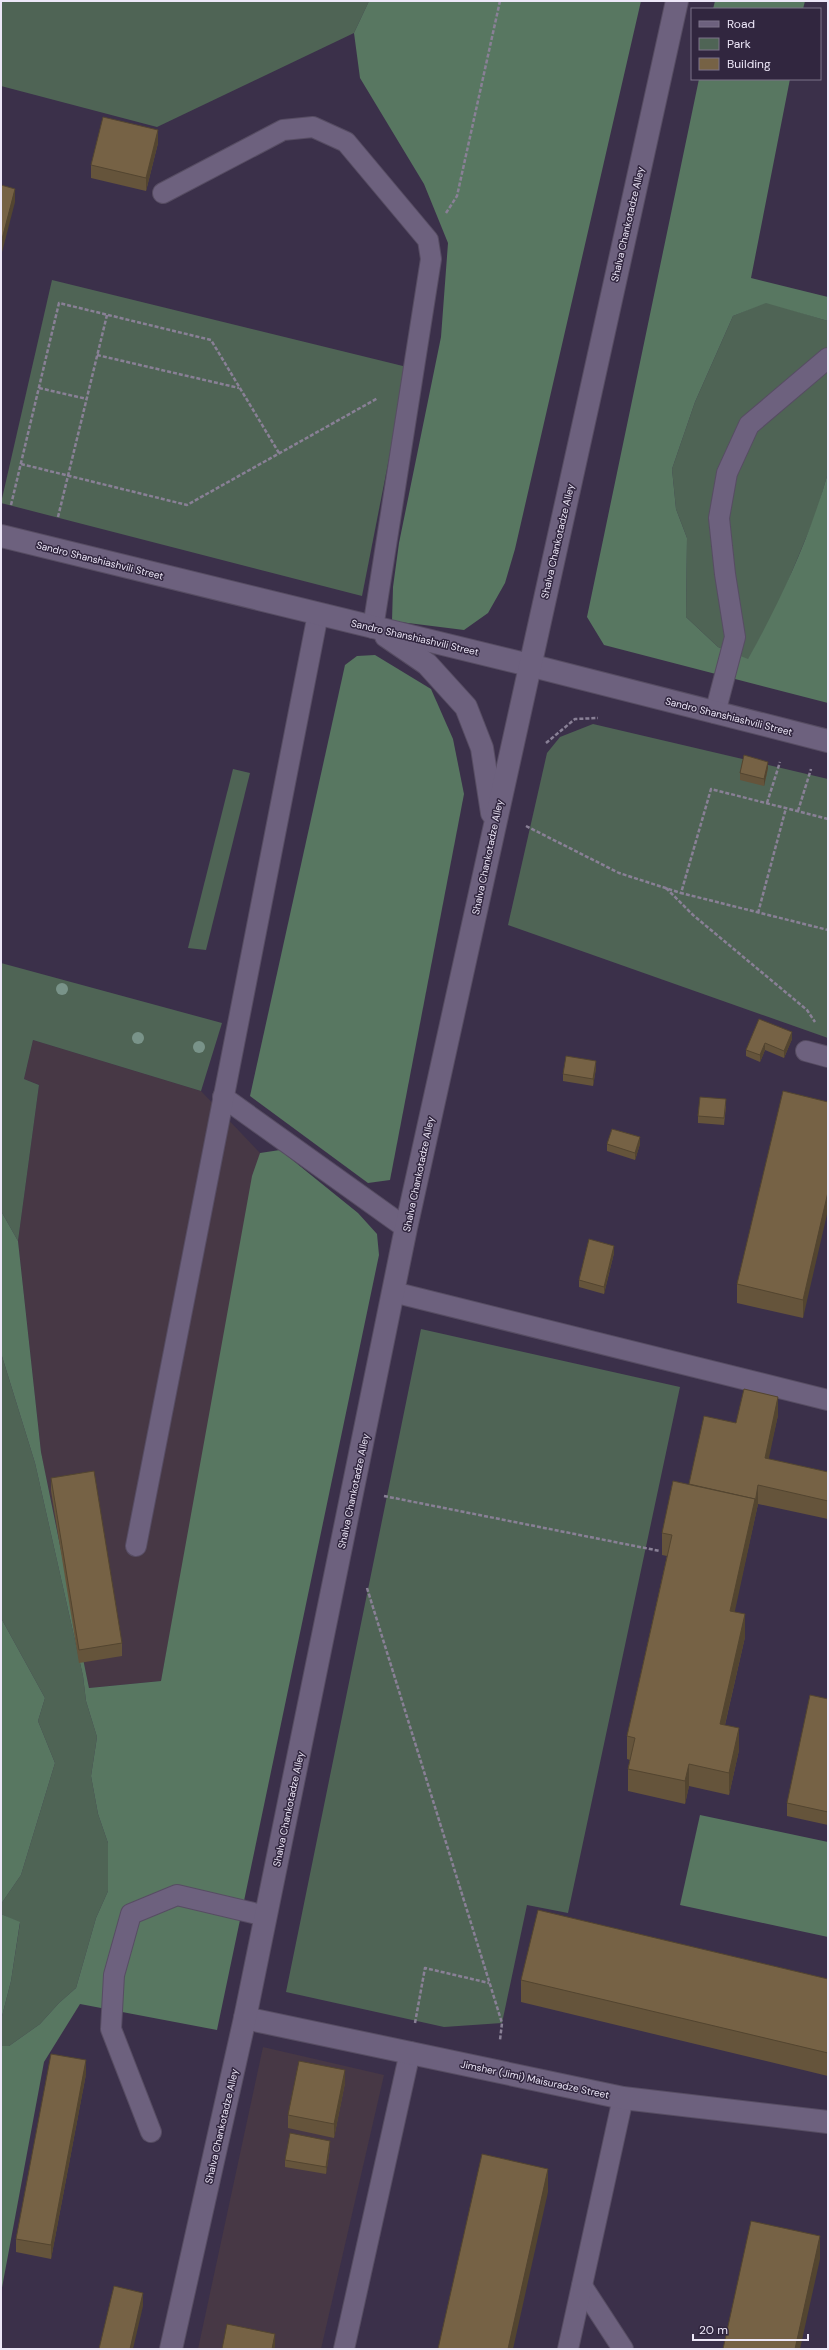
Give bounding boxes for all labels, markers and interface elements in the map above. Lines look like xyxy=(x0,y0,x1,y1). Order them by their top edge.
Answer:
legend xyxy=(691,8,821,80)
text: Road xyxy=(727,16,755,32)
text: Park xyxy=(727,36,751,52)
text: Building xyxy=(727,56,771,72)
street label: Shalva Chankotadze Alley xyxy=(608,165,647,283)
street label: Shalva Chankotadze Alley xyxy=(538,482,577,600)
street label: Sandro Shanshiashvili Street xyxy=(35,538,165,583)
street label: Sandro Shanshiashvili Street xyxy=(350,616,480,659)
street label: Sandro Shanshiashvili Street xyxy=(664,694,794,739)
street label: Shalva Chankotadze Alley xyxy=(469,798,506,916)
street label: Shalva Chankotadze Alley xyxy=(400,1115,437,1233)
street label: Shalva Chankotadze Alley xyxy=(335,1432,372,1550)
street label: Shalva Chankotadze Alley xyxy=(270,1750,307,1868)
street label: Jimsher (Jimi) Maisuradze Street xyxy=(459,2057,610,2102)
street label: Shalva Chankotadze Alley xyxy=(202,2067,241,2185)
scale bar xyxy=(693,2316,808,2342)
text: 20 m xyxy=(699,2322,728,2338)

